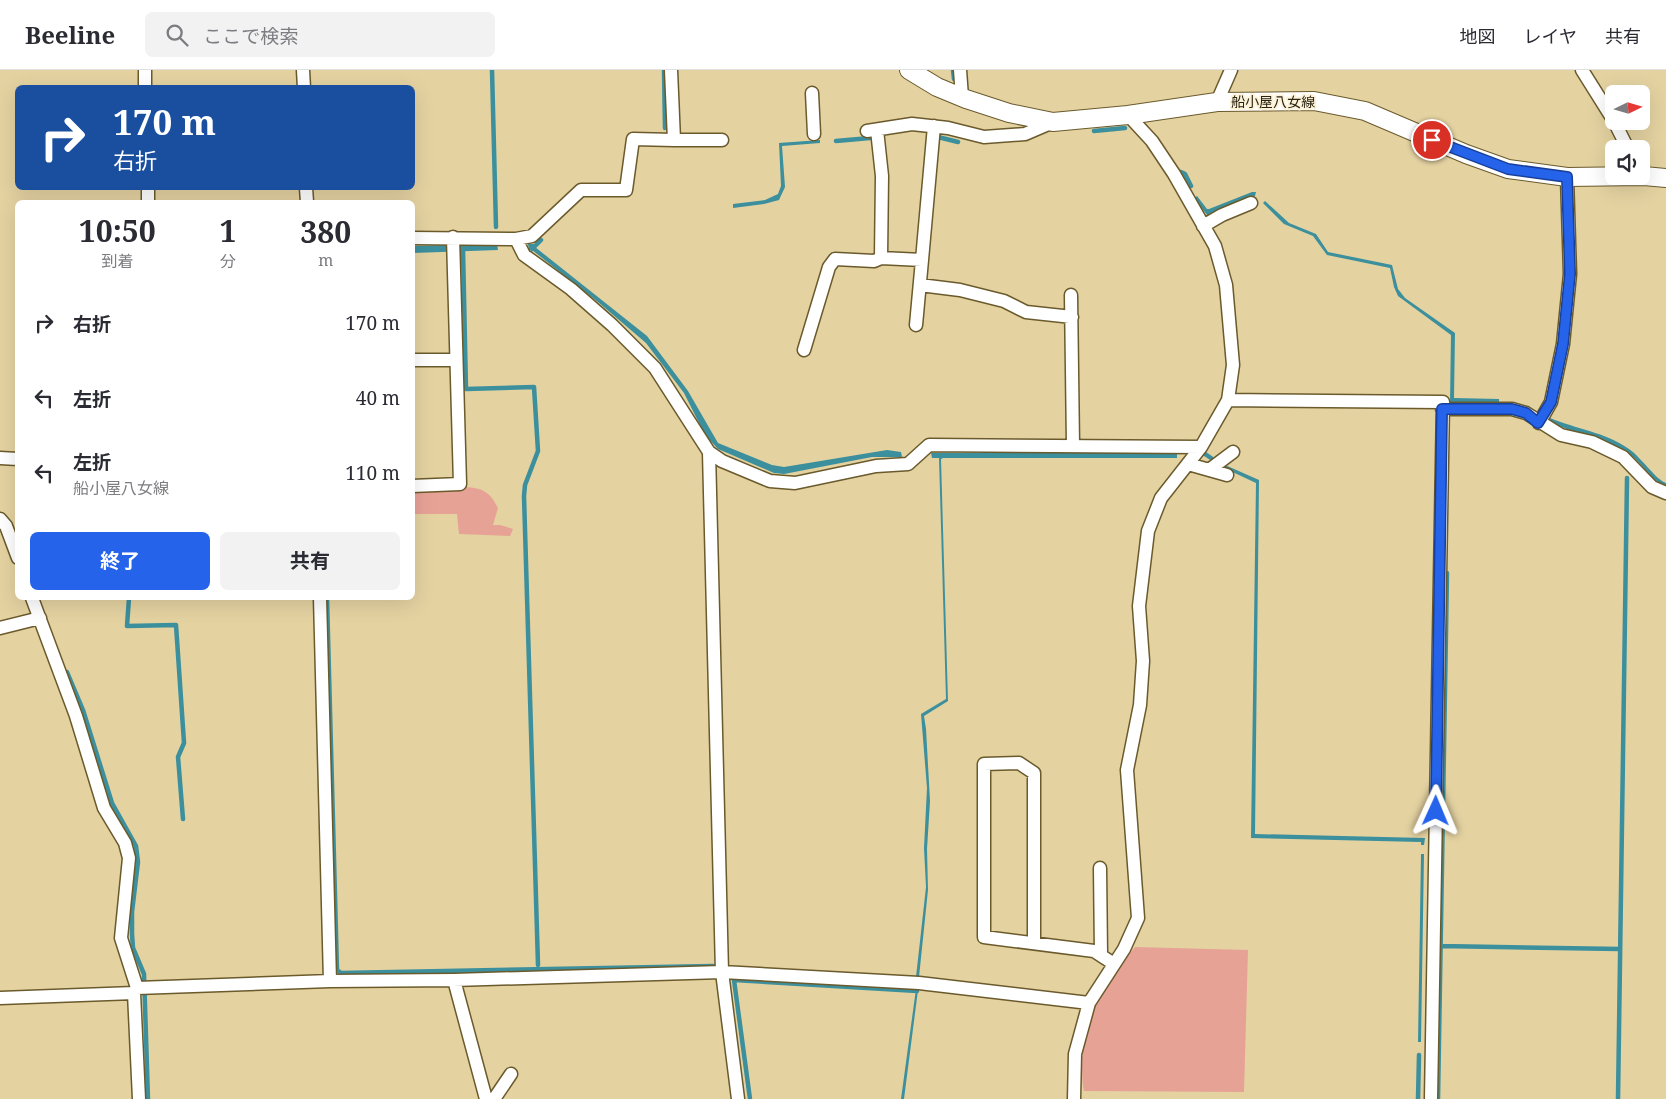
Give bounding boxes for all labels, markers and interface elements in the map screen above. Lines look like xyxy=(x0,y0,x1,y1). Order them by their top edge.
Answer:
search box xyxy=(145,12,495,57)
text: Beeline xyxy=(25,18,115,51)
icon: search xyxy=(163,21,191,49)
text: ここで検索 xyxy=(203,23,298,49)
text: 地図 xyxy=(1460,24,1496,48)
text: レイヤ xyxy=(1524,24,1577,48)
text: 共有 xyxy=(1605,24,1641,48)
north arrow xyxy=(1605,85,1650,130)
map controls xyxy=(1605,85,1650,185)
street label: 船小屋八女線 xyxy=(1231,92,1315,111)
text: 170 m xyxy=(113,98,216,145)
icon: right xyxy=(30,105,95,170)
pin xyxy=(1411,119,1453,161)
icon: arrive xyxy=(1418,126,1446,154)
button: sound xyxy=(1605,140,1650,185)
text: 右折 xyxy=(113,145,157,175)
text: 10:50 xyxy=(79,210,156,251)
text: 1 xyxy=(220,210,237,251)
text: 380 xyxy=(300,211,351,252)
text: m xyxy=(318,249,333,271)
text: 到着 xyxy=(101,250,133,272)
text: 分 xyxy=(220,250,236,272)
icon: right xyxy=(30,309,58,337)
text: 170 m xyxy=(345,310,400,336)
text: 右折 xyxy=(73,311,111,337)
icon: left xyxy=(30,384,58,412)
text: 40 m xyxy=(356,385,400,411)
text: 左折 xyxy=(73,386,111,412)
text: 左折 xyxy=(73,449,111,475)
icon: left xyxy=(30,459,58,487)
text: 110 m xyxy=(345,460,400,486)
text: 船小屋八女線 xyxy=(73,477,169,499)
button: 終了 xyxy=(30,532,210,590)
button: 共有 xyxy=(220,532,400,590)
position arrow xyxy=(1409,784,1461,836)

